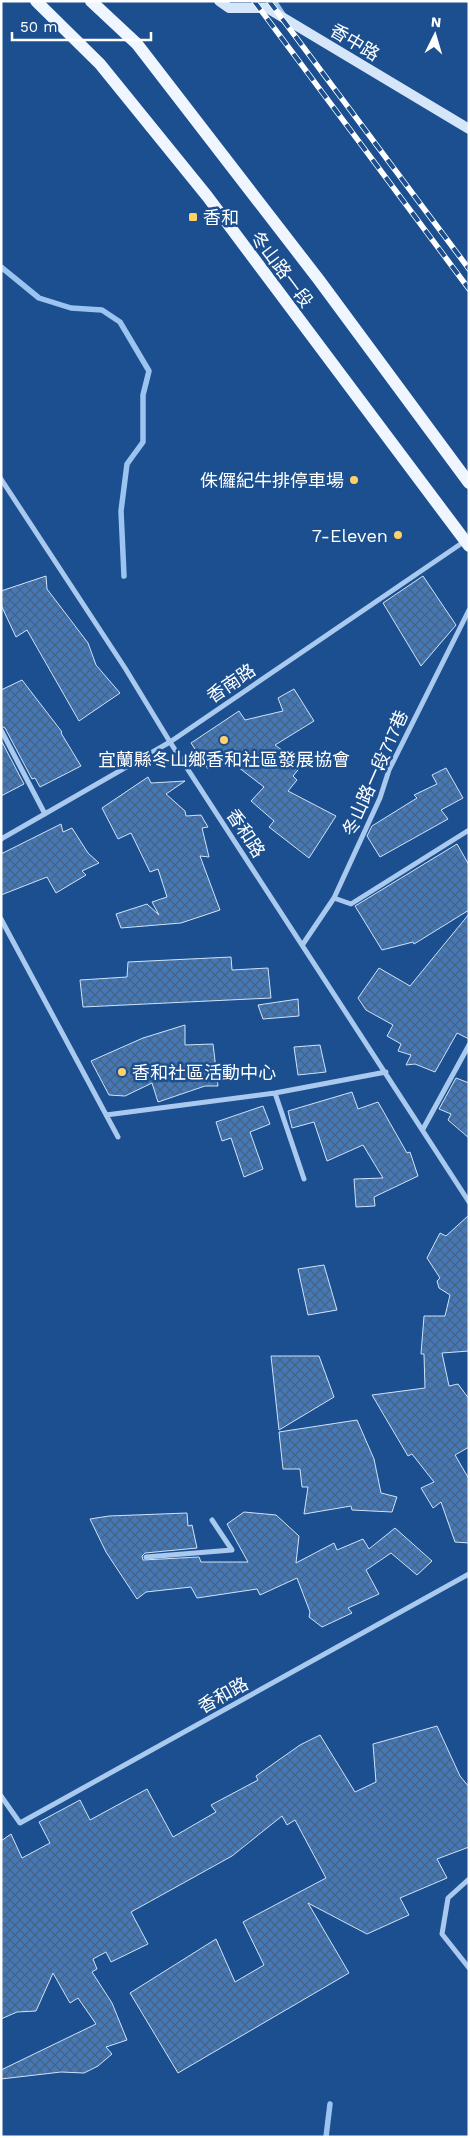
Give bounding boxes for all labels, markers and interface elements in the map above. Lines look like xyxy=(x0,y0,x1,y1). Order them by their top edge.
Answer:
scale bar xyxy=(12,10,151,42)
north arrow xyxy=(410,10,460,60)
text: N xyxy=(430,14,442,30)
text: 50 m xyxy=(20,18,57,36)
street label: 香中路 xyxy=(326,19,384,65)
place label: 香和 xyxy=(203,207,239,228)
marker: 香和 xyxy=(187,211,199,223)
street label: 冬山路一段 xyxy=(247,227,317,311)
place label: 侏儸紀牛排停車場 xyxy=(200,470,344,491)
marker: 侏儸紀牛排停車場 xyxy=(348,474,360,486)
place label: 7-Eleven xyxy=(312,525,388,546)
marker: 7-Eleven xyxy=(392,529,404,541)
street label: 香南路 xyxy=(203,659,259,707)
street label: 冬山路一段717巷 xyxy=(338,707,412,839)
marker: 宜蘭縣冬山鄉香和社區發展協會 xyxy=(218,734,230,746)
place label: 宜蘭縣冬山鄉香和社區發展協會 xyxy=(98,749,350,770)
street label: 香和路 xyxy=(222,805,270,861)
place label: 香和社區活動中心 xyxy=(132,1062,276,1083)
marker: 香和社區活動中心 xyxy=(116,1066,128,1078)
street label: 香和路 xyxy=(194,1673,252,1717)

